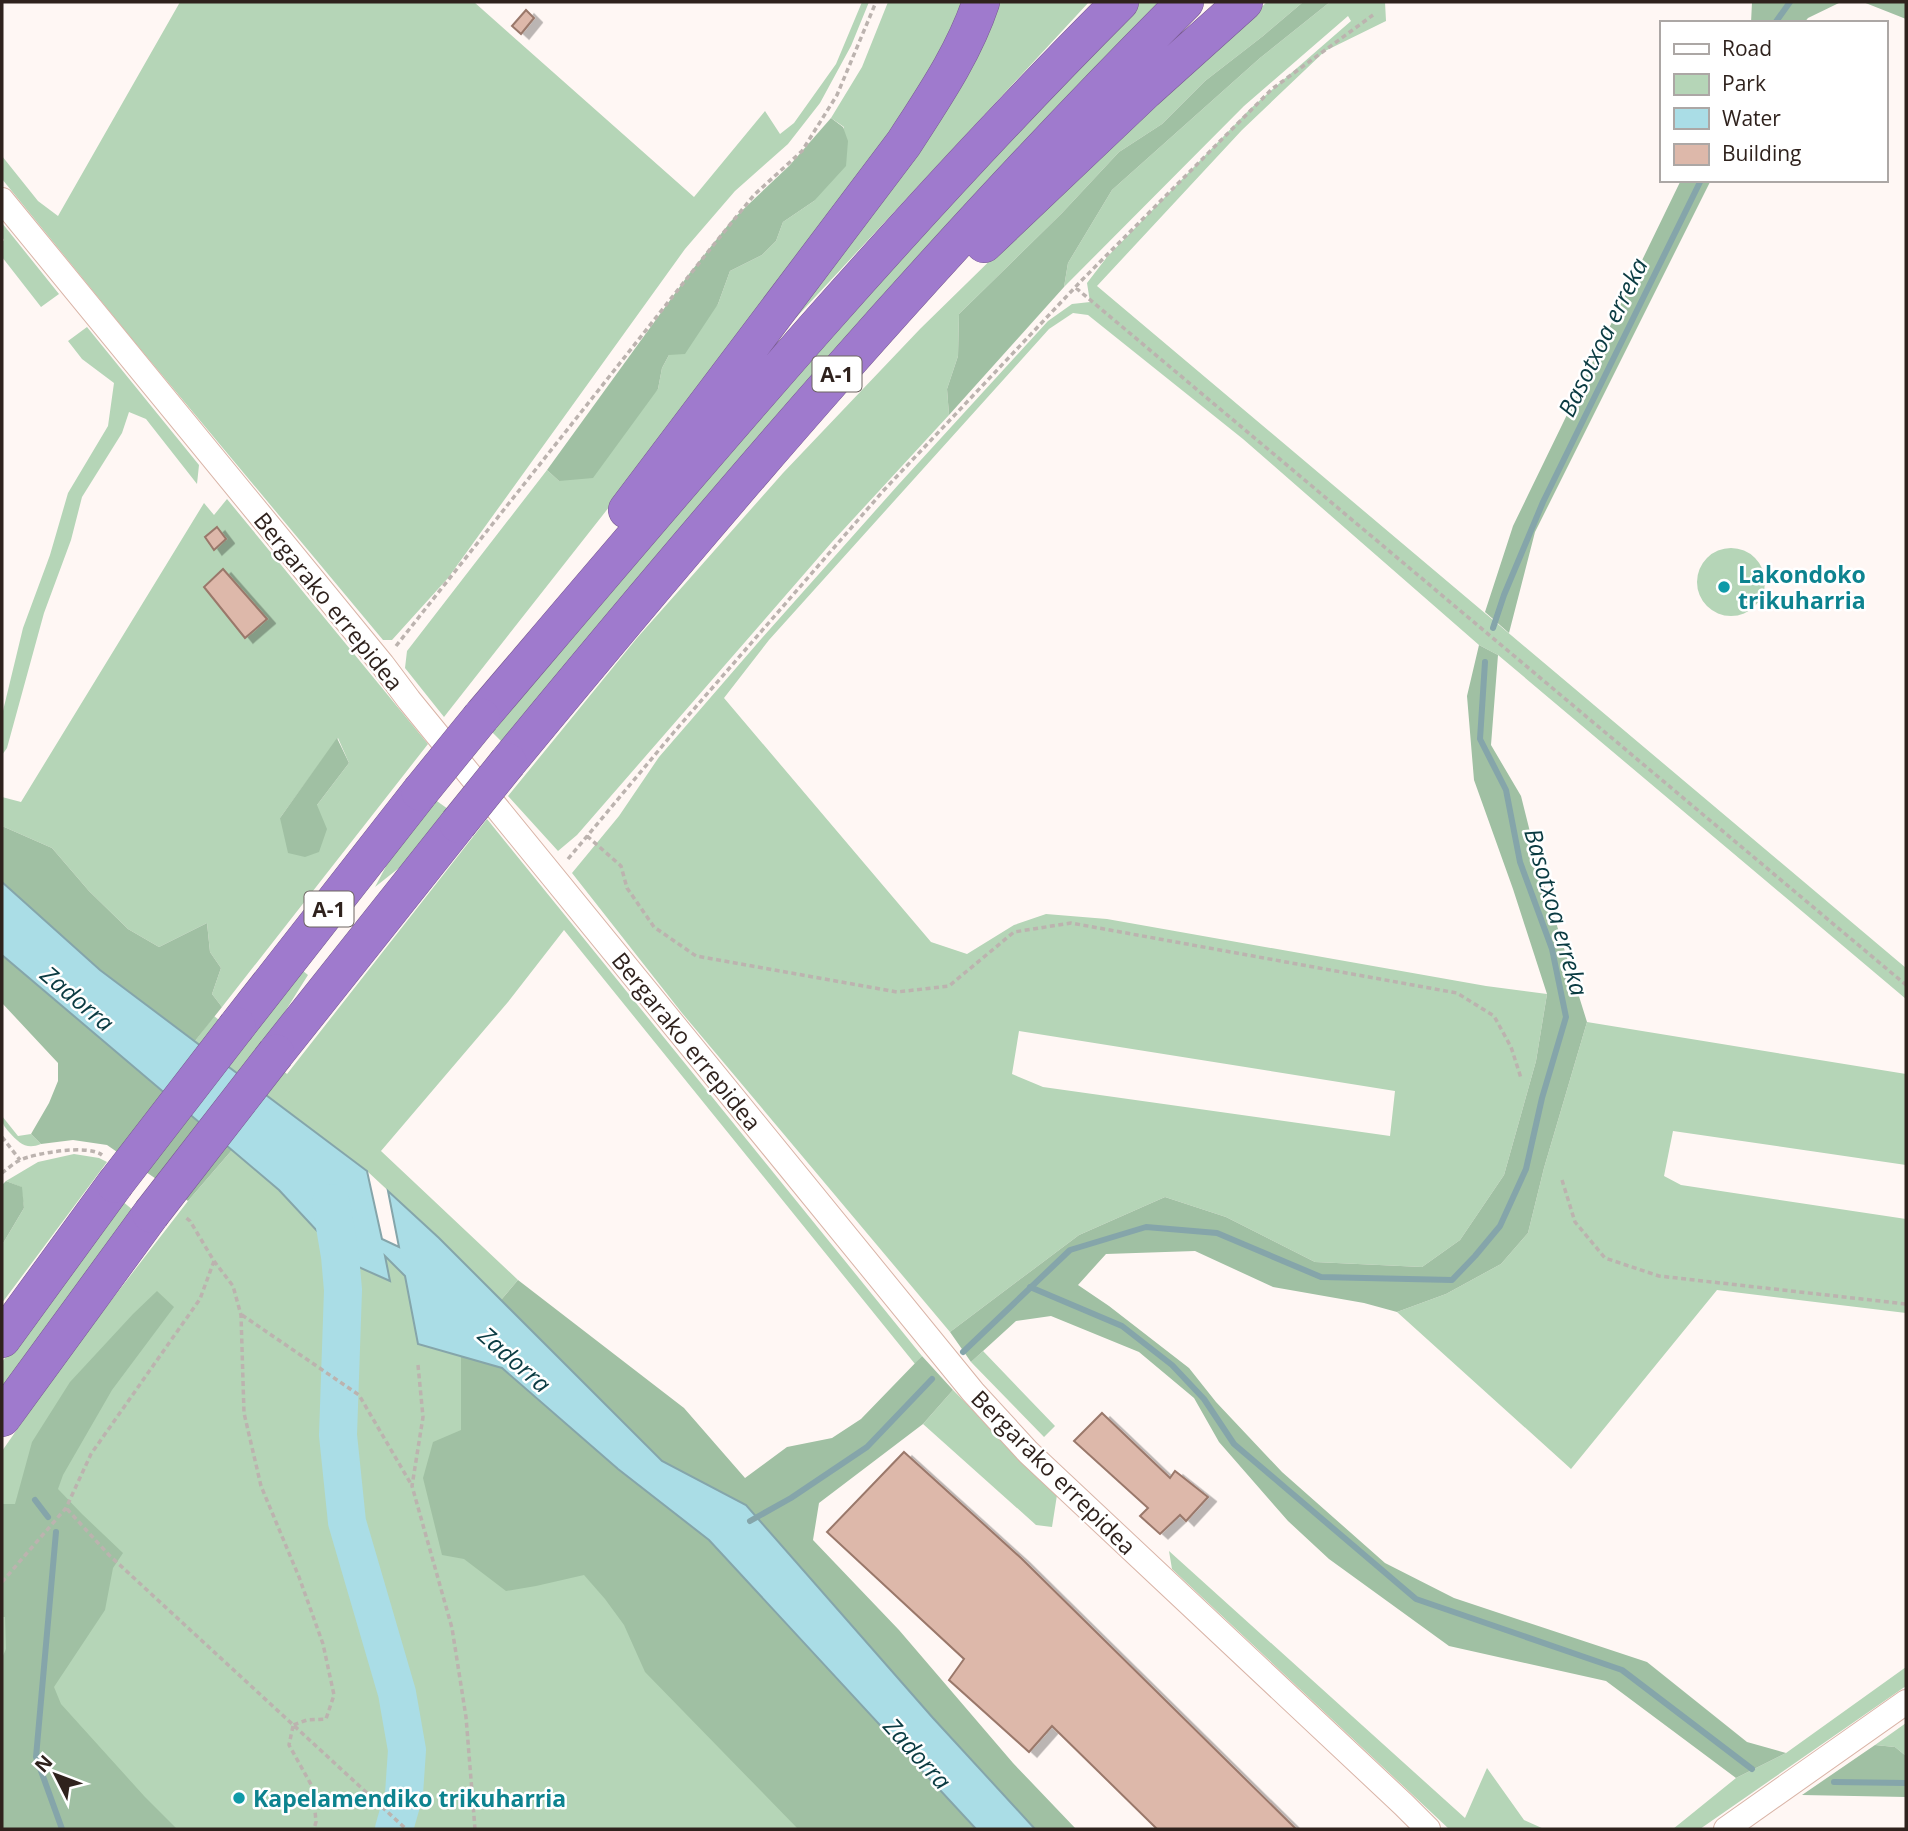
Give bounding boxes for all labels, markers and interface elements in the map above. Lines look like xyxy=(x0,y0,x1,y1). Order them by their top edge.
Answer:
legend xyxy=(1660,21,1887,182)
text: Road xyxy=(1722,34,1772,62)
text: Park xyxy=(1722,69,1766,97)
text: Water xyxy=(1722,104,1781,132)
text: Building xyxy=(1722,139,1801,167)
water label: Basotxoa erreka xyxy=(1549,252,1655,422)
road number: A-1 xyxy=(812,356,862,392)
street label: Bergarako errepidea xyxy=(247,505,411,697)
place label: Lakondoko trikuharria xyxy=(1738,558,1866,616)
marker: Lakondoko trikuharria xyxy=(1716,579,1732,595)
water label: Basotxoa erreka xyxy=(1517,824,1597,1000)
road number: A-1 xyxy=(304,892,354,926)
street label: Bergarako errepidea xyxy=(605,945,769,1137)
water label: Zadorra xyxy=(34,957,122,1039)
water label: Zadorra xyxy=(471,1318,559,1400)
street label: Bergarako errepidea xyxy=(965,1383,1143,1561)
water label: Zadorra xyxy=(876,1709,959,1796)
north arrow xyxy=(21,1740,91,1810)
text: N xyxy=(29,1749,58,1778)
place label: Kapelamendiko trikuharria xyxy=(253,1782,566,1814)
marker: Kapelamendiko trikuharria xyxy=(231,1790,247,1806)

